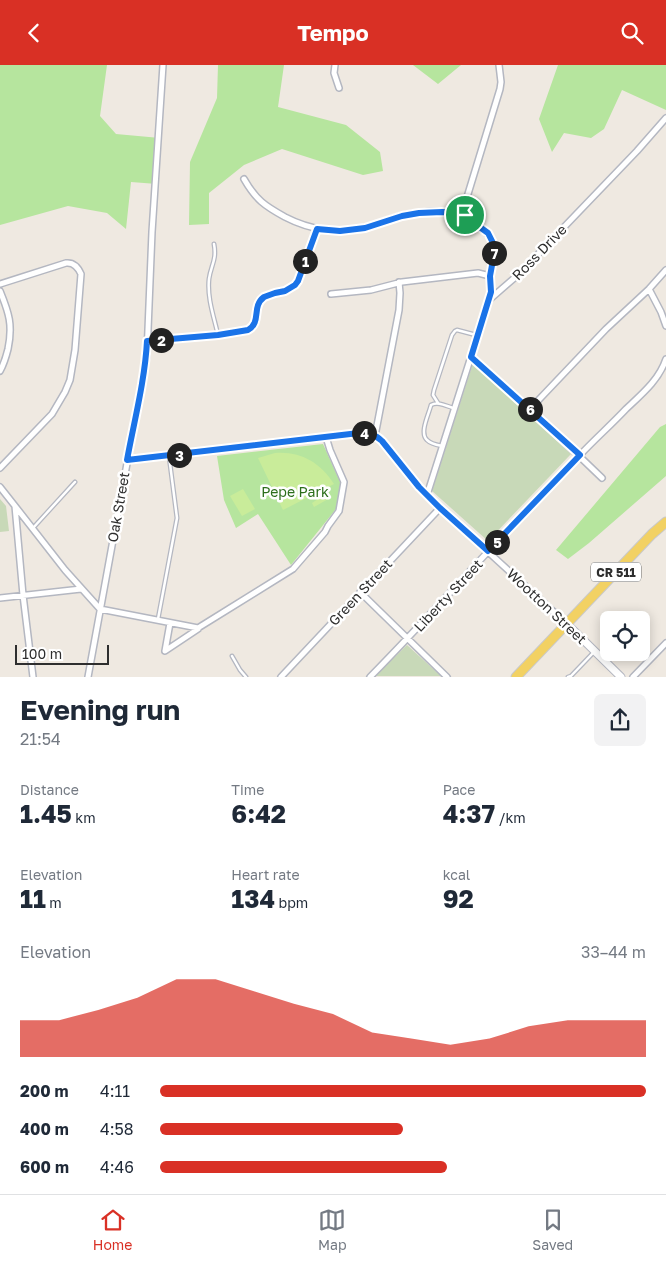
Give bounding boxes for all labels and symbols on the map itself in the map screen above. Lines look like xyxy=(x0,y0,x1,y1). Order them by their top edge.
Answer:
pin xyxy=(444,194,486,236)
street label: Ross Drive xyxy=(508,221,570,283)
pin: 7 xyxy=(482,241,506,265)
pin: 1 xyxy=(292,249,318,273)
pin: 2 xyxy=(148,327,174,353)
pin: 6 xyxy=(518,397,542,421)
pin: 4 xyxy=(352,421,376,445)
pin: 3 xyxy=(166,443,192,467)
street label: Oak Street xyxy=(103,471,133,543)
park label: Pepe Park xyxy=(261,483,329,500)
pin: 5 xyxy=(484,529,510,555)
street label: Green Street xyxy=(325,555,395,629)
street label: Liberty Street xyxy=(410,555,486,635)
road number: CR 511 xyxy=(591,563,641,581)
street label: Wootton Street xyxy=(504,565,590,647)
scale bar xyxy=(15,641,109,665)

